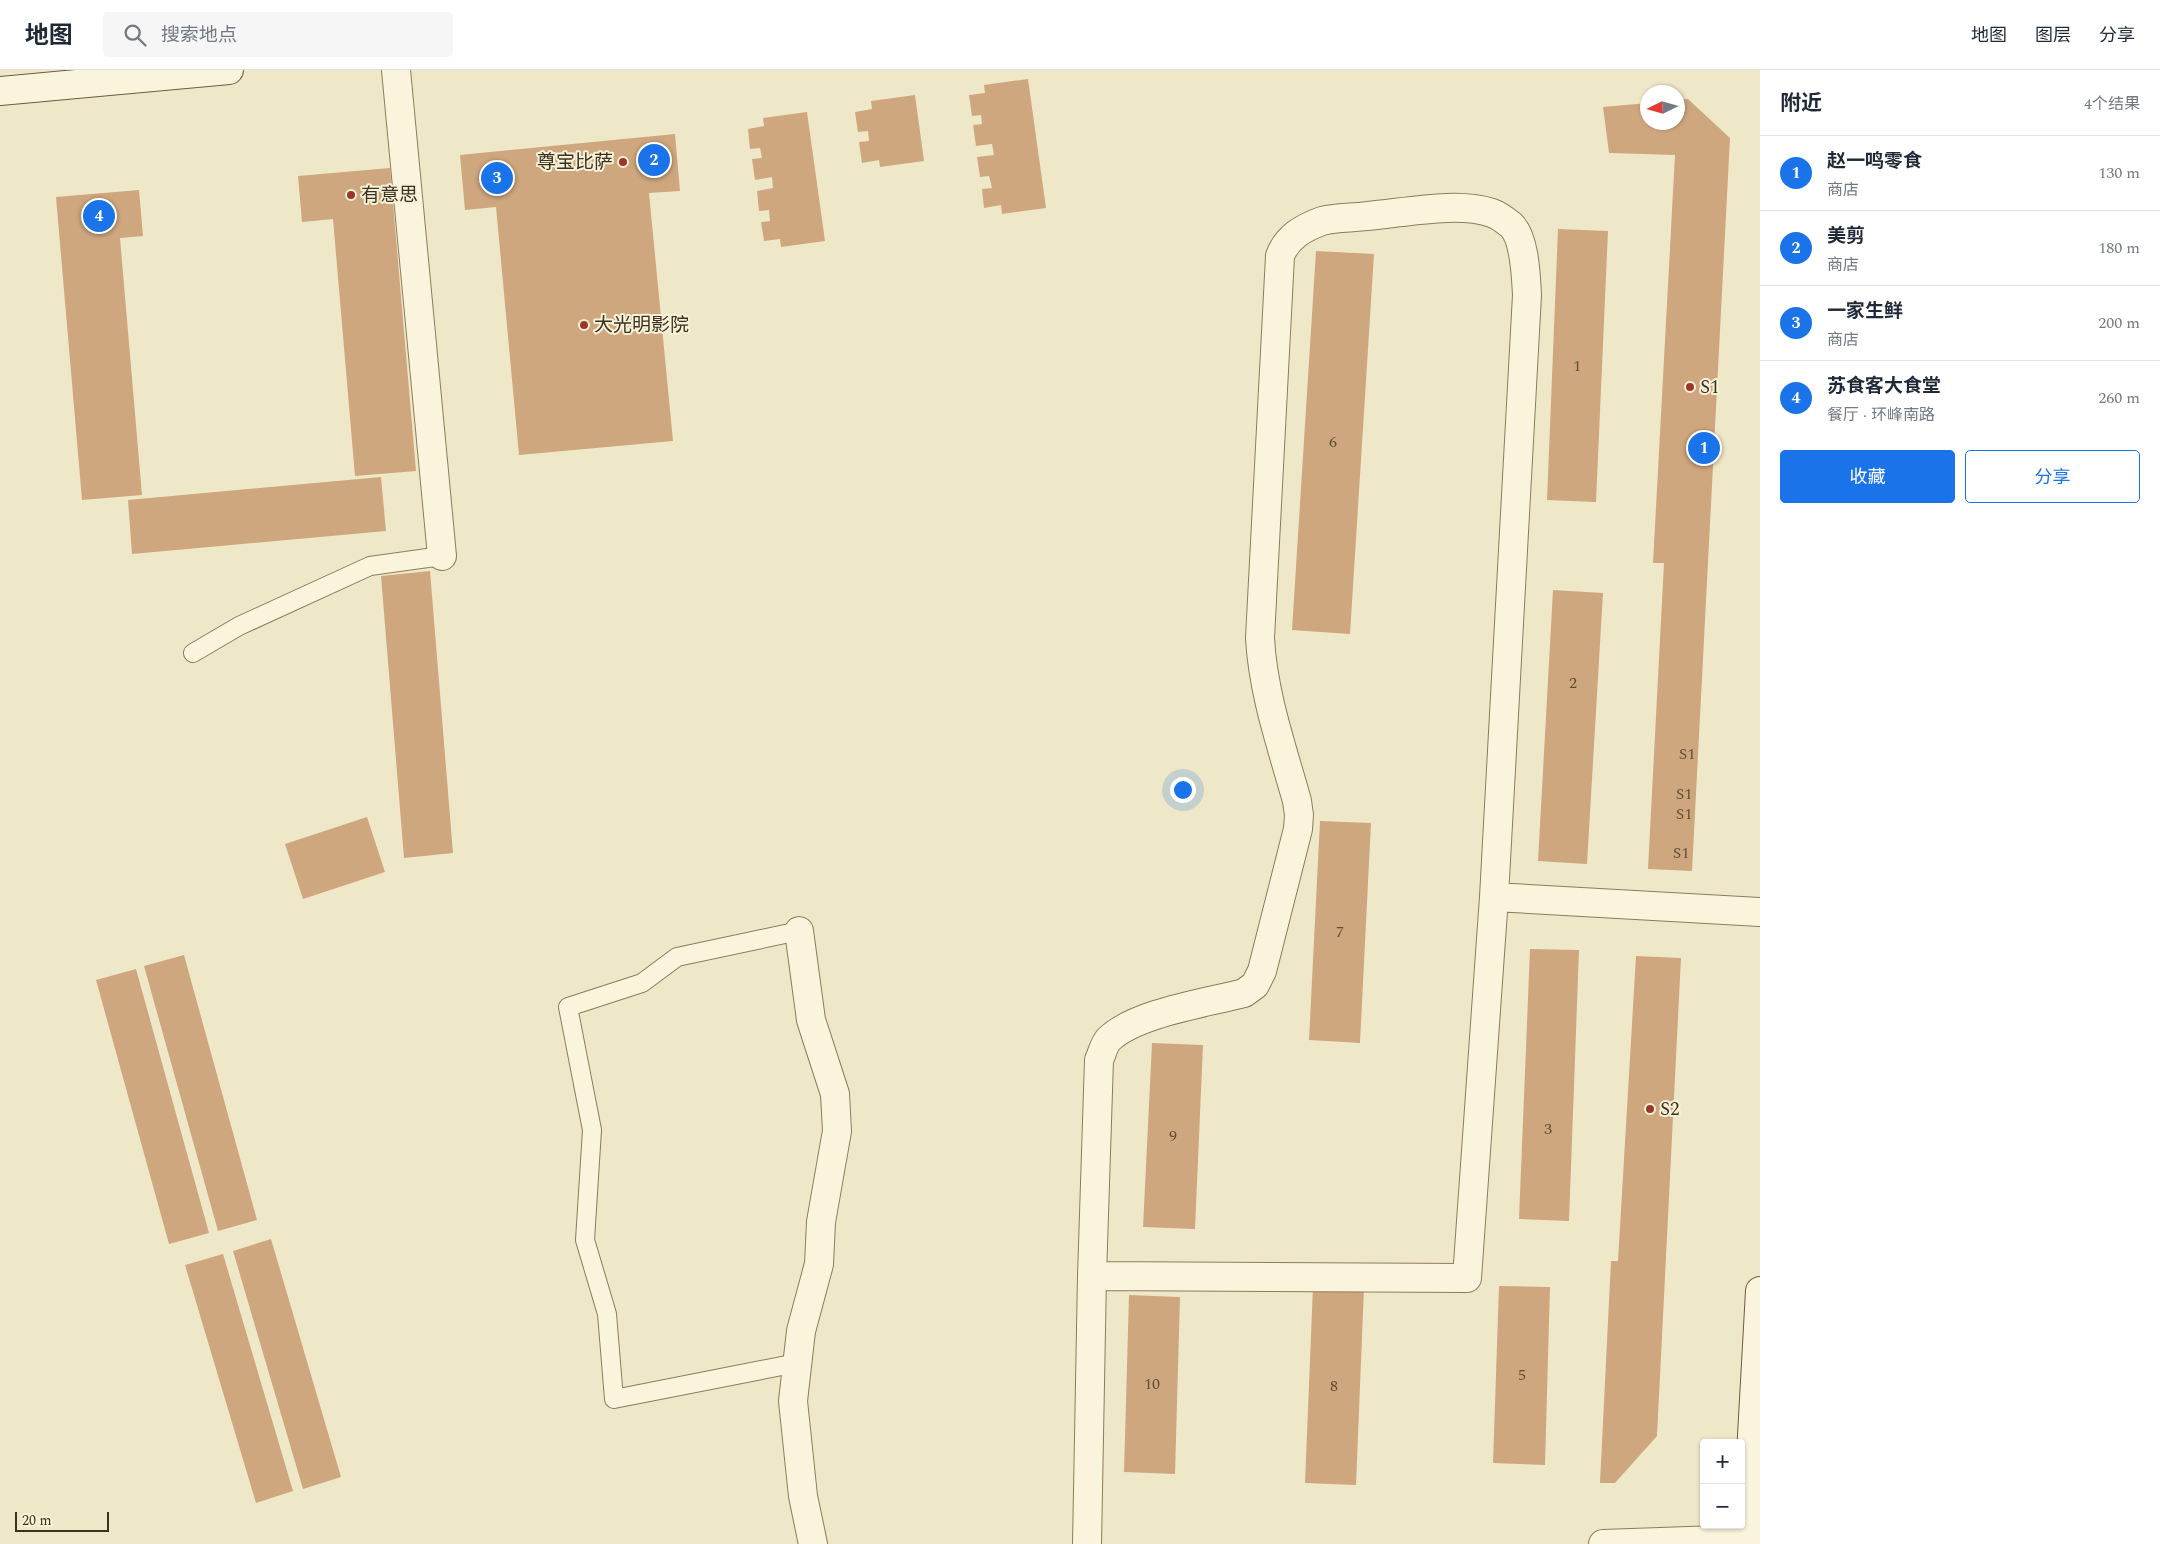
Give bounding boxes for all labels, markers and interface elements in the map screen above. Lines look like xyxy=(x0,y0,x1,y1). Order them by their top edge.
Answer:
search box xyxy=(103,12,453,57)
text: 地图 xyxy=(25,18,73,54)
icon: search xyxy=(121,21,149,49)
text: 搜索地点 xyxy=(161,21,237,50)
text: 地图 xyxy=(1971,22,2007,49)
text: 图层 xyxy=(2035,22,2071,49)
text: 分享 xyxy=(2099,22,2135,49)
north arrow xyxy=(1640,85,1685,130)
text: 附近 xyxy=(1780,88,1822,120)
text: 4个结果 xyxy=(2084,92,2140,116)
pin: 2 xyxy=(638,141,670,179)
text: 赵一鸣零食 xyxy=(1827,147,1922,176)
place label: 尊宝比萨 xyxy=(537,148,613,177)
marker: 尊宝比萨 xyxy=(617,156,629,168)
pin: 3 xyxy=(481,159,513,197)
text: 1 xyxy=(1792,161,1800,185)
text: 130 m xyxy=(2098,161,2140,185)
text: 商店 xyxy=(1827,178,1859,202)
place label: 有意思 xyxy=(361,181,418,210)
marker: 有意思 xyxy=(345,189,357,201)
pin: 4 xyxy=(83,197,115,235)
text: 美剪 xyxy=(1827,222,1865,251)
text: 2 xyxy=(1792,236,1800,260)
text: 180 m xyxy=(2098,236,2140,260)
text: 商店 xyxy=(1827,253,1859,277)
text: 一家生鲜 xyxy=(1827,297,1903,326)
place label: 大光明影院 xyxy=(594,311,689,340)
text: 3 xyxy=(1792,311,1800,335)
text: 200 m xyxy=(2098,311,2140,335)
marker: 大光明影院 xyxy=(578,319,590,331)
text: 商店 xyxy=(1827,328,1859,352)
house number: 1 xyxy=(1573,354,1581,378)
text: 苏食客大食堂 xyxy=(1827,372,1941,401)
place label: S1 xyxy=(1700,373,1720,402)
marker: S1 xyxy=(1684,381,1696,393)
text: 4 xyxy=(1792,386,1800,410)
text: 260 m xyxy=(2098,386,2140,410)
text: 餐厅 · 环峰南路 xyxy=(1827,403,1935,427)
pin: 1 xyxy=(1688,429,1720,467)
house number: 6 xyxy=(1329,430,1337,454)
button: 收藏 xyxy=(1780,450,1955,503)
button: 分享 xyxy=(1965,450,2140,503)
house number: 2 xyxy=(1569,671,1577,695)
house number: S1 xyxy=(1679,742,1695,766)
your location xyxy=(1170,777,1196,803)
house number: S1 xyxy=(1676,782,1692,806)
house number: S1 xyxy=(1676,802,1692,826)
house number: S1 xyxy=(1673,841,1689,865)
house number: 7 xyxy=(1336,920,1344,944)
place label: S2 xyxy=(1660,1095,1680,1124)
marker: S2 xyxy=(1644,1103,1656,1115)
house number: 3 xyxy=(1544,1117,1552,1141)
house number: 9 xyxy=(1169,1124,1177,1148)
house number: 5 xyxy=(1518,1363,1526,1387)
house number: 10 xyxy=(1144,1372,1160,1396)
house number: 8 xyxy=(1330,1374,1338,1398)
map controls xyxy=(1700,1439,1745,1529)
button: + xyxy=(1700,1439,1745,1484)
button: − xyxy=(1700,1484,1745,1529)
scale bar xyxy=(15,1509,109,1532)
text: 20 m xyxy=(22,1510,52,1531)

